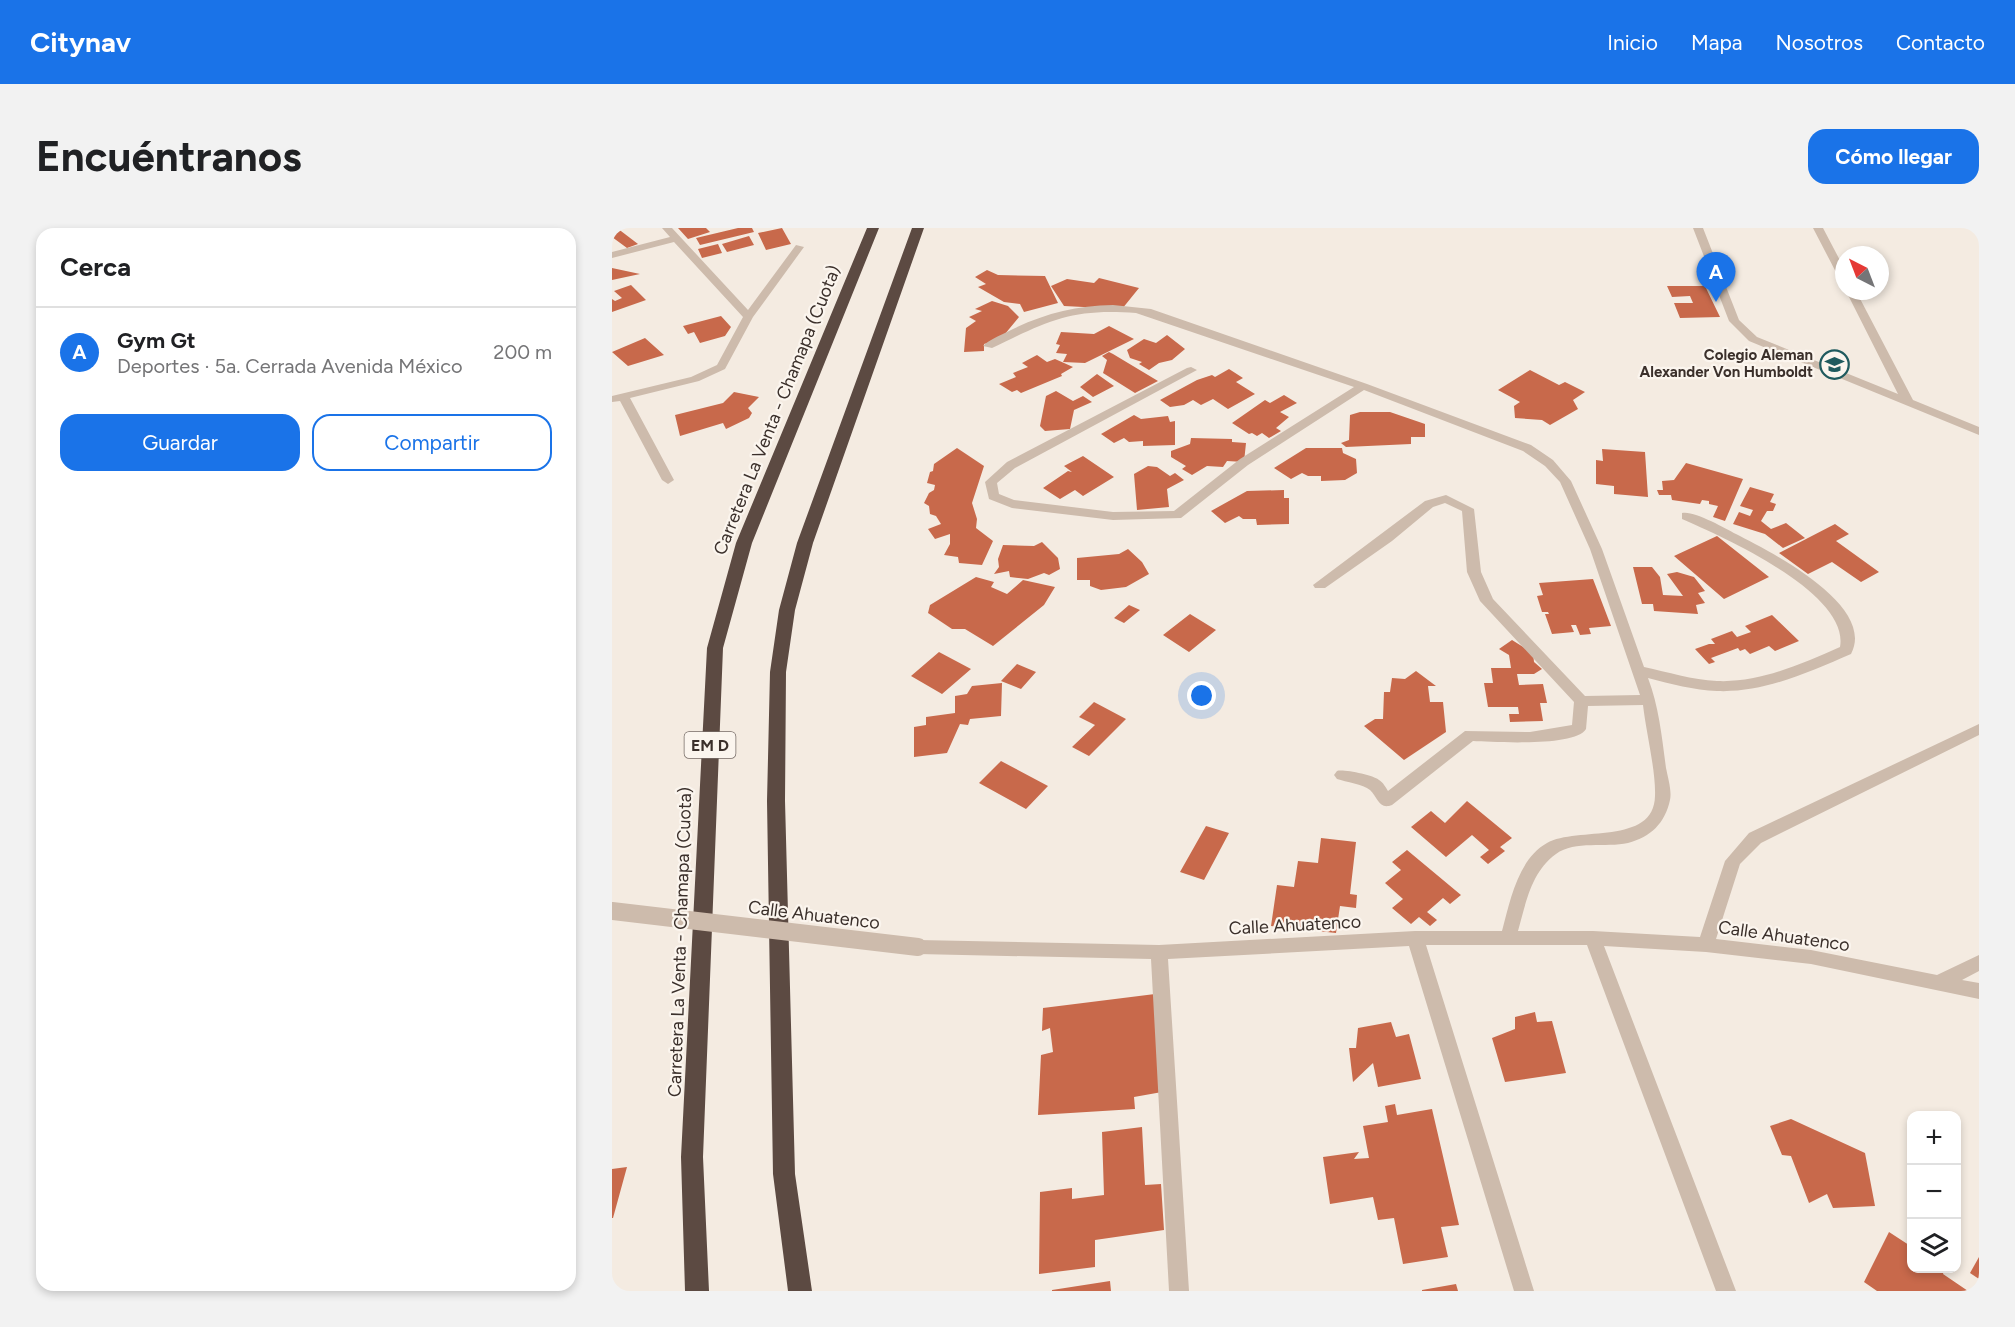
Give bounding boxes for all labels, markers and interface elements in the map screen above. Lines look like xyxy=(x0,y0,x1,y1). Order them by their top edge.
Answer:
text: Citynav xyxy=(30,25,131,59)
text: Inicio xyxy=(1607,30,1658,55)
text: Mapa xyxy=(1691,30,1743,55)
text: Nosotros xyxy=(1776,30,1863,55)
text: Contacto xyxy=(1896,30,1985,55)
button: Cómo llegar xyxy=(1808,129,1979,184)
text: Encuéntranos xyxy=(36,131,302,182)
north arrow xyxy=(1835,246,1889,300)
text: Cerca xyxy=(60,251,131,283)
pin: A xyxy=(1696,253,1736,302)
street label: Carretera La Venta - Chamapa (Cuota) xyxy=(709,262,845,558)
text: Gym Gt xyxy=(117,327,196,354)
text: A xyxy=(72,340,87,364)
text: 200 m xyxy=(493,340,552,364)
place label: Colegio Aleman Alexander Von Humboldt xyxy=(1640,346,1813,381)
school or university icon: Colegio Aleman Alexander Von Humboldt xyxy=(1818,348,1850,380)
text: Deportes · 5a. Cerrada Avenida México xyxy=(117,354,463,378)
button: Guardar xyxy=(60,414,300,471)
button: Compartir xyxy=(312,414,552,471)
your location xyxy=(1187,681,1216,710)
road number: EM D xyxy=(684,732,736,758)
street label: Carretera La Venta - Chamapa (Cuota) xyxy=(664,786,696,1098)
street label: Calle Ahuatenco xyxy=(747,896,881,934)
street label: Calle Ahuatenco xyxy=(1228,911,1362,939)
street label: Calle Ahuatenco xyxy=(1717,916,1851,956)
map controls xyxy=(1907,1111,1961,1273)
button: + xyxy=(1907,1111,1961,1165)
button: − xyxy=(1907,1165,1961,1219)
button: layers xyxy=(1907,1219,1961,1273)

